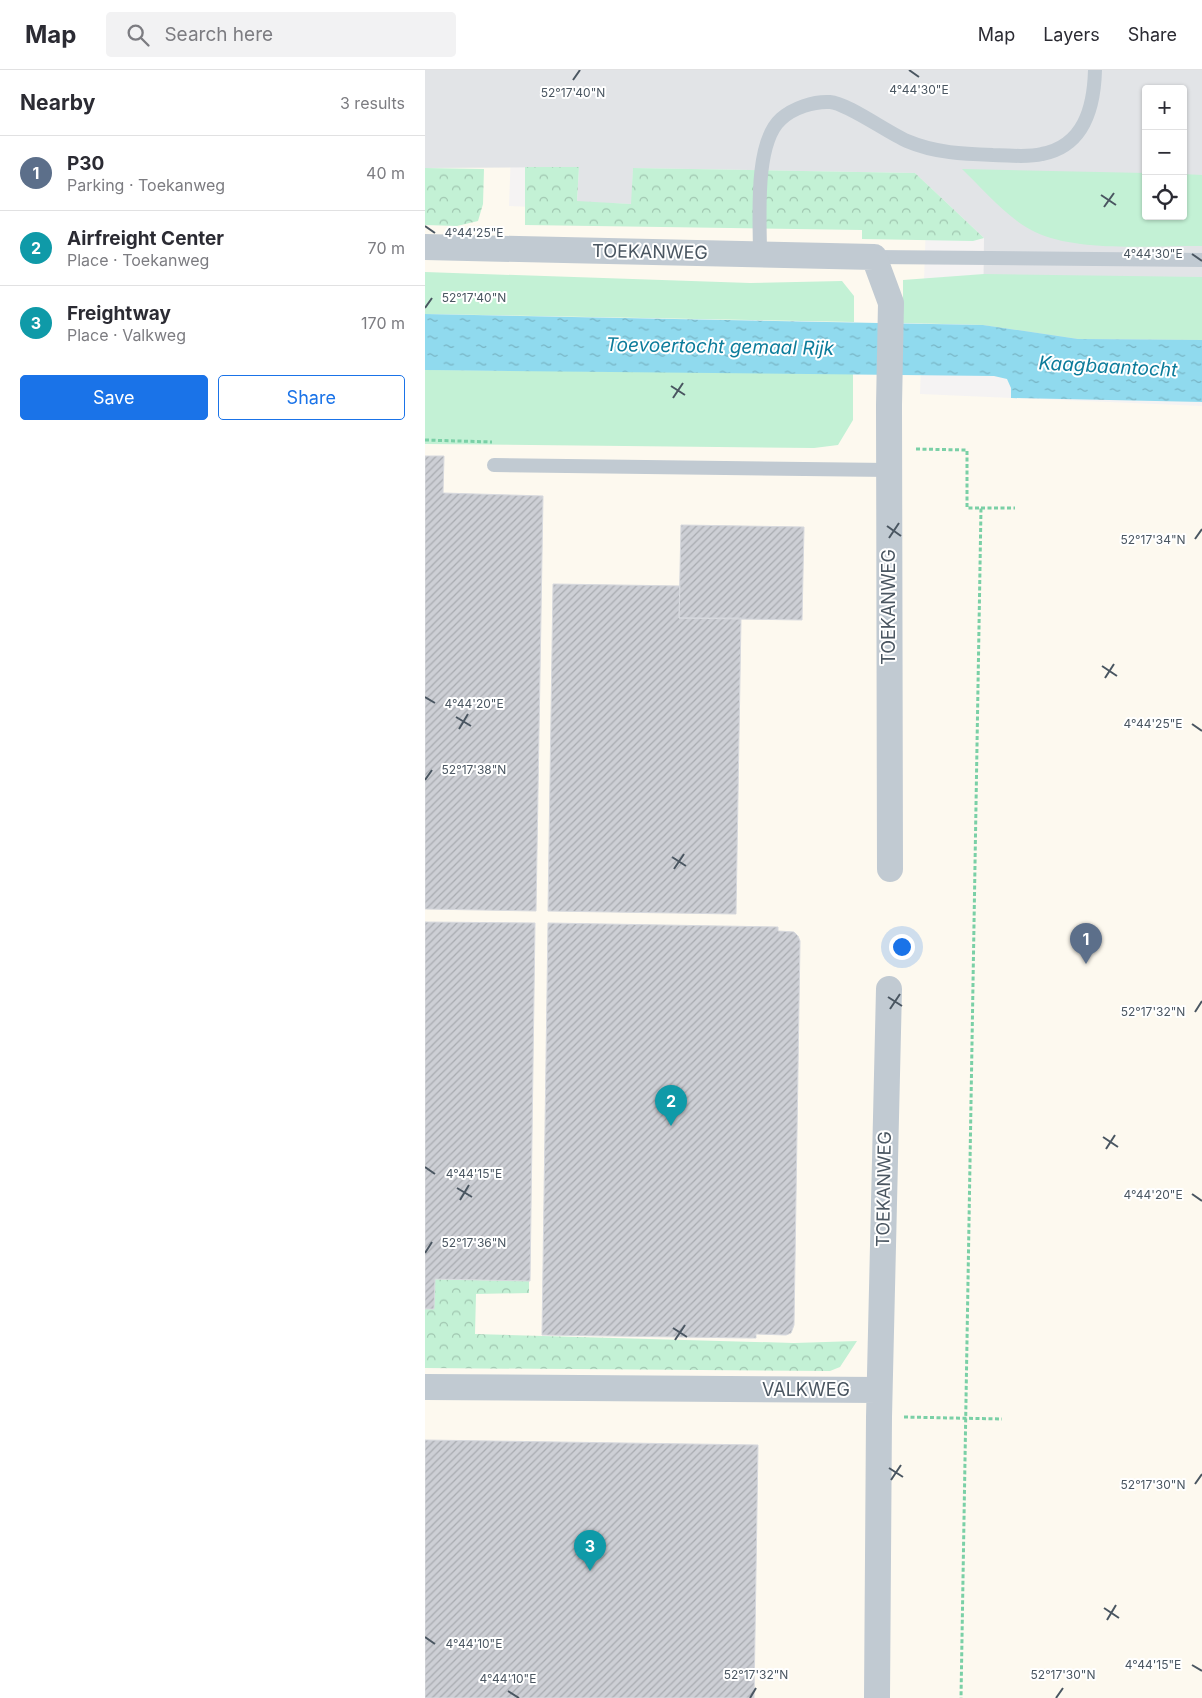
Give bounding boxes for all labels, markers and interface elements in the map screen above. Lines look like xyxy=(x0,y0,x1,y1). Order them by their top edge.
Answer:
search box xyxy=(106,12,456,57)
text: Map xyxy=(25,20,76,49)
icon: search xyxy=(124,21,152,49)
text: Search here xyxy=(164,23,273,46)
text: Map xyxy=(978,24,1015,45)
text: Layers xyxy=(1043,24,1100,45)
text: Share xyxy=(1128,24,1177,45)
text: 4°44'30"E xyxy=(889,82,949,97)
text: 52°17'40"N xyxy=(541,85,605,100)
map controls xyxy=(1142,85,1187,220)
button: + xyxy=(1142,85,1187,130)
text: Nearby xyxy=(20,90,95,115)
text: 3 results xyxy=(340,93,405,113)
button: − xyxy=(1142,130,1187,175)
text: P30 xyxy=(67,152,104,175)
text: 1 xyxy=(33,163,39,183)
text: 40 m xyxy=(366,163,405,183)
text: Parking · Toekanweg xyxy=(67,175,225,195)
button: locate xyxy=(1142,175,1187,220)
text: 4°44'25"E xyxy=(445,225,503,240)
text: Airfreight Center xyxy=(67,227,224,250)
text: 2 xyxy=(31,238,41,258)
text: 70 m xyxy=(368,238,405,258)
street label: TOEKANWEG xyxy=(592,240,708,263)
text: 4°44'30"E xyxy=(1123,246,1183,261)
text: Place · Toekanweg xyxy=(67,250,209,270)
text: 52°17'40"N xyxy=(442,290,506,305)
text: Freightway xyxy=(67,302,171,325)
text: 3 xyxy=(31,313,41,333)
text: 170 m xyxy=(361,313,405,333)
text: Place · Valkweg xyxy=(67,325,186,345)
water label: Toevoertocht gemaal Rijk xyxy=(606,333,835,360)
water label: Kaagbaantocht xyxy=(1038,351,1179,382)
button: Save xyxy=(20,375,208,420)
button: Share xyxy=(218,375,405,420)
text: 52°17'34"N xyxy=(1120,532,1186,547)
street label: TOEKANWEG xyxy=(878,549,899,665)
text: 4°44'20"E xyxy=(444,696,504,711)
text: 4°44'25"E xyxy=(1124,716,1182,731)
text: 52°17'38"N xyxy=(442,762,506,777)
pin: 1 xyxy=(1070,923,1102,964)
your location xyxy=(889,934,915,960)
text: 52°17'32"N xyxy=(1121,1004,1185,1019)
pin: 2 xyxy=(655,1085,687,1126)
street label: TOEKANWEG xyxy=(872,1131,895,1247)
text: 4°44'15"E xyxy=(446,1166,502,1181)
text: 4°44'20"E xyxy=(1123,1187,1183,1202)
text: 52°17'36"N xyxy=(442,1235,506,1250)
street label: VALKWEG xyxy=(762,1379,850,1400)
text: 52°17'30"N xyxy=(1121,1477,1185,1492)
pin: 3 xyxy=(574,1530,606,1571)
text: 4°44'10"E xyxy=(446,1636,502,1651)
text: 4°44'15"E xyxy=(1125,1657,1181,1672)
text: 52°17'32"N xyxy=(724,1667,788,1682)
text: 52°17'30"N xyxy=(1031,1667,1095,1682)
text: 4°44'10"E xyxy=(480,1671,536,1686)

